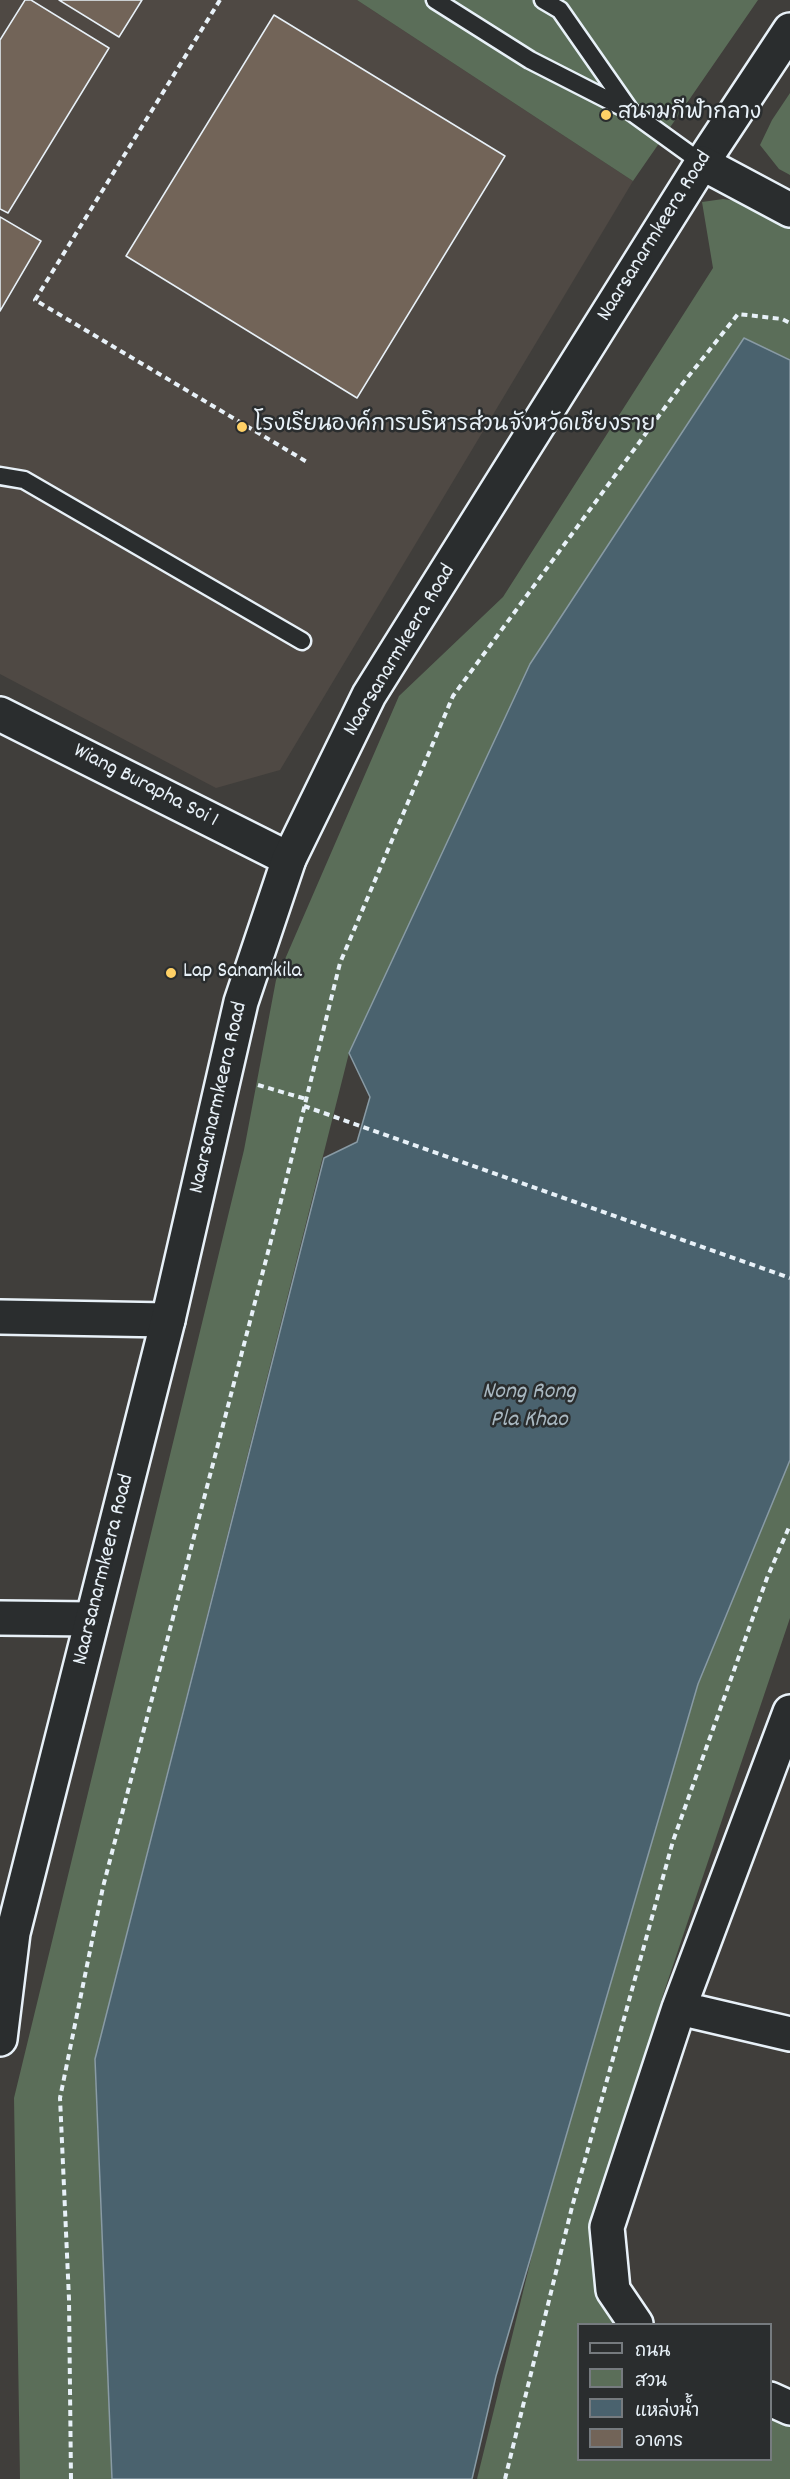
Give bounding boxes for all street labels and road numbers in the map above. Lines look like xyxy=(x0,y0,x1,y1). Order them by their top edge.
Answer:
street label: Naarsanarmkeera Road xyxy=(593,147,719,327)
street label: Naarsanarmkeera Road xyxy=(339,560,463,742)
street label: Wiang Burapha Soi 1 xyxy=(68,739,222,835)
street label: Naarsanarmkeera Road xyxy=(185,1000,255,1196)
street label: Naarsanarmkeera Road xyxy=(68,1472,142,1668)

